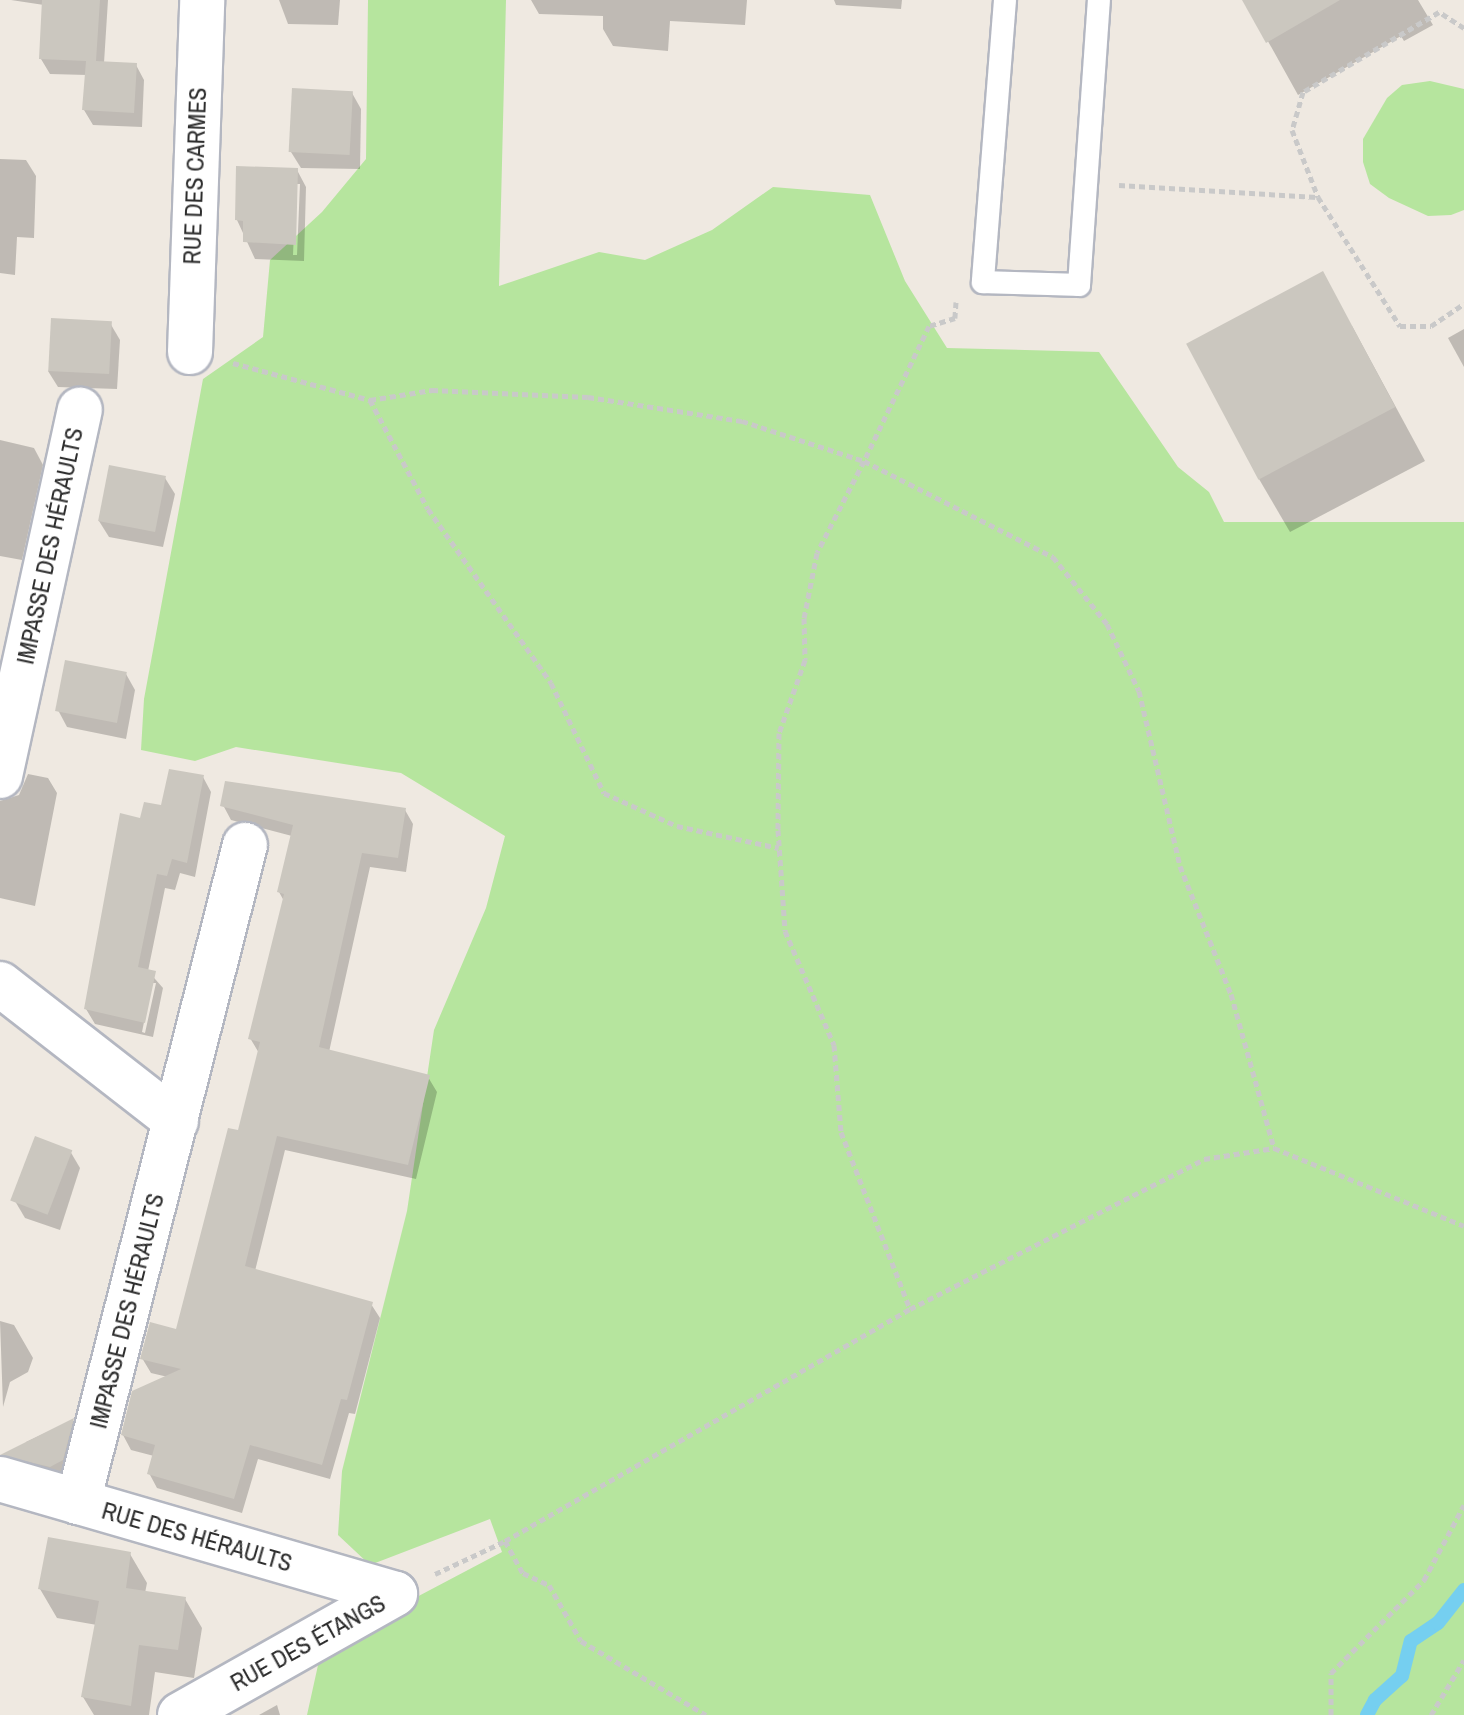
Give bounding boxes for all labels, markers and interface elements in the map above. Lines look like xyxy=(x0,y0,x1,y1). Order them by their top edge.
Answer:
street label: RUE DES CARMES xyxy=(178,87,212,265)
street label: IMPASSE DES HÉRAULTS xyxy=(11,425,89,667)
street label: IMPASSE DES HÉRAULTS xyxy=(84,1191,170,1431)
street label: RUE DES HÉRAULTS xyxy=(99,1496,295,1578)
street label: RUE DES ÉTANGS xyxy=(226,1589,390,1697)

